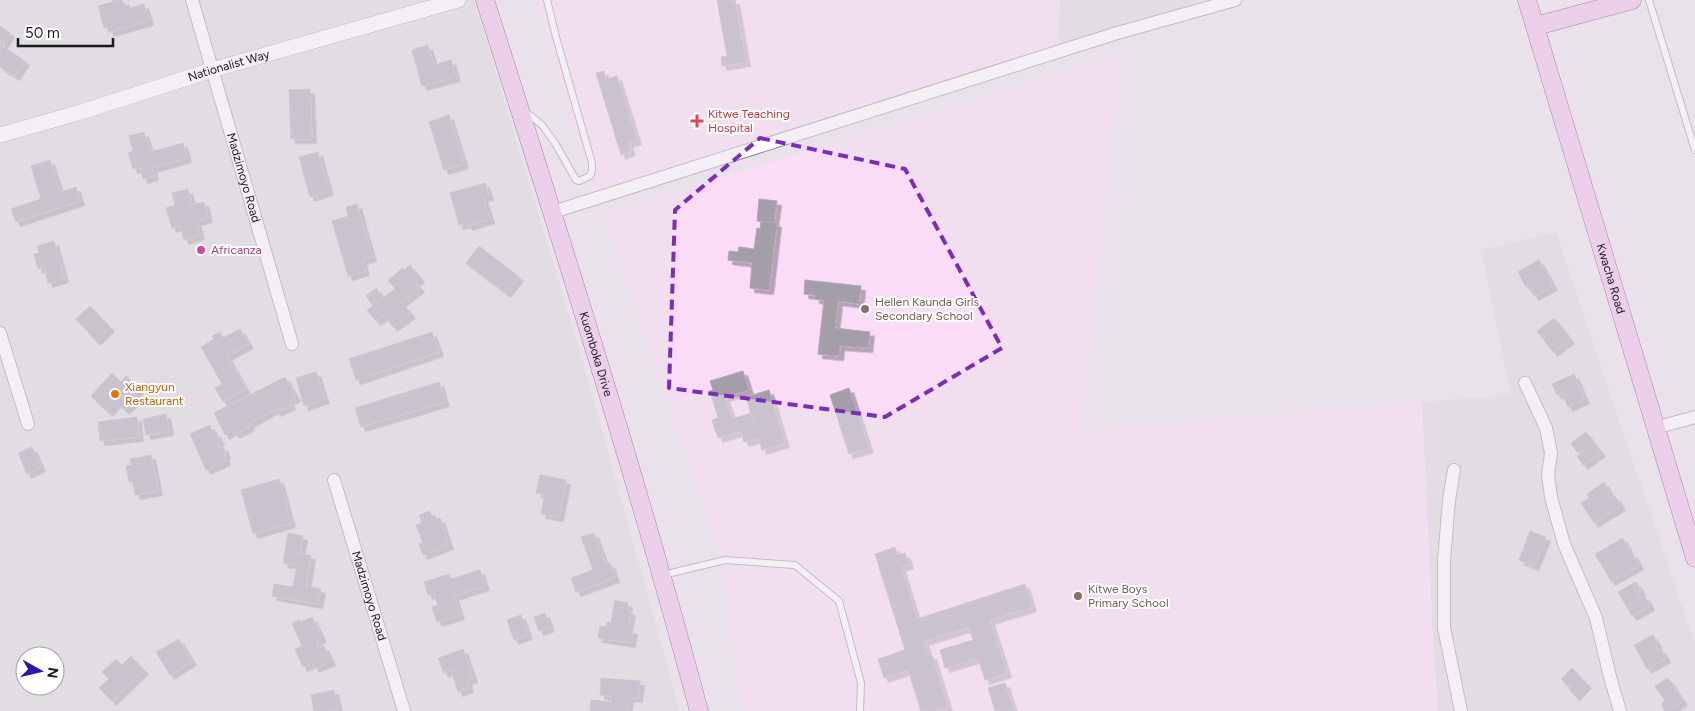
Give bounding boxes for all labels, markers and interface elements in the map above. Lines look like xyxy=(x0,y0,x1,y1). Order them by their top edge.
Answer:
scale bar xyxy=(18,15,112,47)
text: 50 m xyxy=(25,24,60,42)
street label: Nationalist Way xyxy=(186,47,272,84)
place label: Kitwe Teaching Hospital xyxy=(708,107,790,135)
marker: Kitwe Teaching Hospital xyxy=(690,114,704,128)
street label: Madzimoyo Road xyxy=(224,131,263,224)
street label: Kwacha Road xyxy=(1594,242,1628,315)
place label: Africanza xyxy=(211,243,262,257)
marker: Africanza xyxy=(195,244,207,256)
place label: Hellen Kaunda Girls Secondary School xyxy=(875,295,980,323)
marker: Hellen Kaunda Girls Secondary School xyxy=(859,303,871,315)
street label: Kuomboka Drive xyxy=(576,310,616,398)
place label: Xiangyun Restaurant xyxy=(125,380,184,408)
marker: Xiangyun Restaurant xyxy=(109,388,121,400)
street label: Madzimoyo Road xyxy=(349,549,389,642)
place label: Kitwe Boys Primary School xyxy=(1088,582,1169,610)
marker: Kitwe Boys Primary School xyxy=(1072,590,1084,602)
north arrow xyxy=(15,646,65,696)
text: N xyxy=(43,666,62,679)

